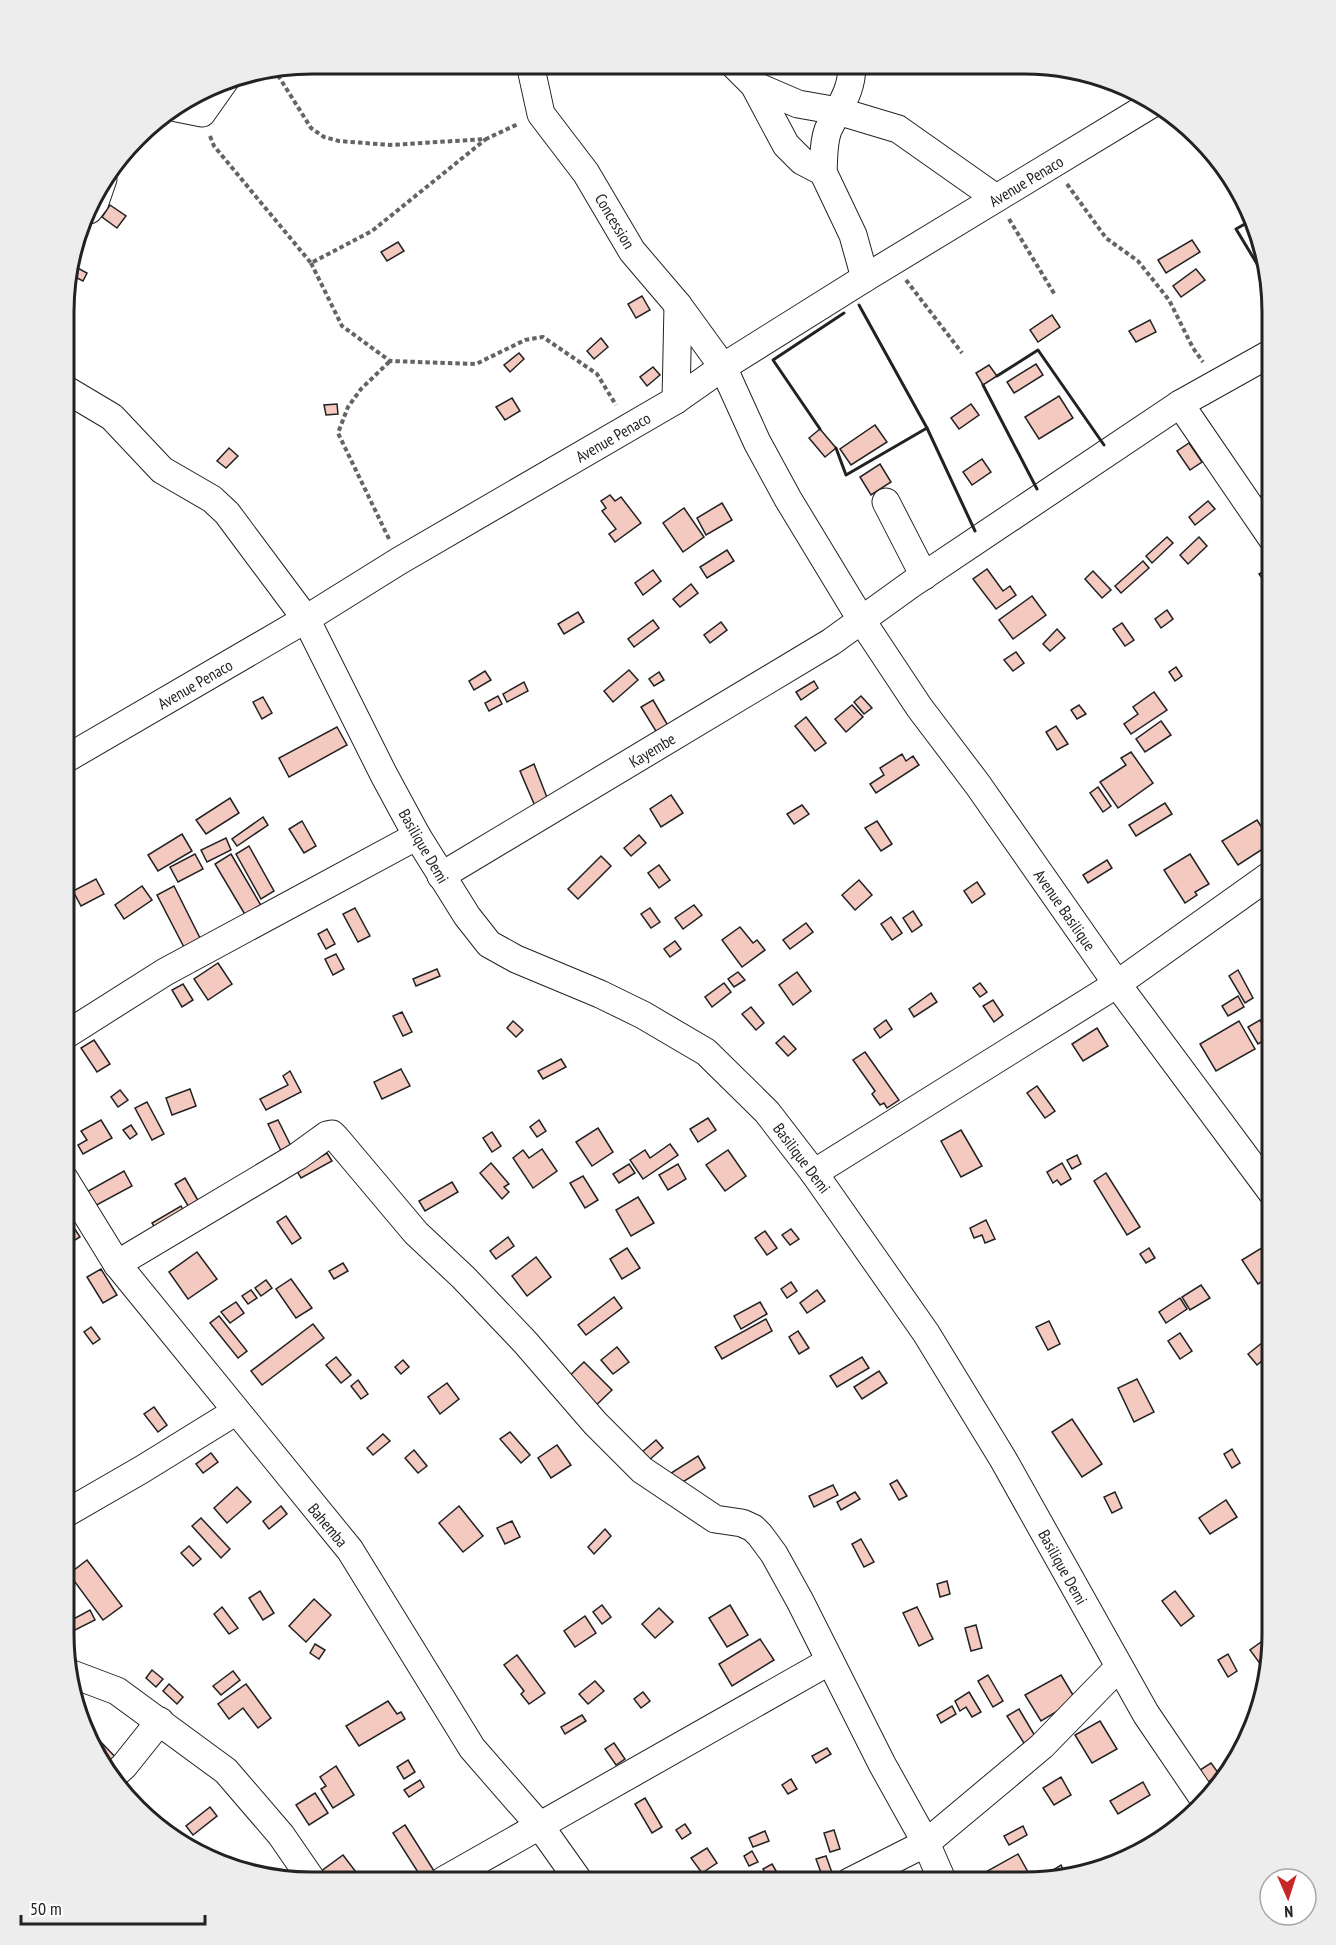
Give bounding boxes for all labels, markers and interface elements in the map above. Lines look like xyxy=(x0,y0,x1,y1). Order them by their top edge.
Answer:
street label: Avenue Penaco xyxy=(985,151,1067,211)
street label: Concession xyxy=(591,190,639,252)
street label: Avenue Penaco xyxy=(572,408,654,466)
street label: Avenue Penaco xyxy=(154,655,236,713)
street label: Kayembe xyxy=(625,728,679,772)
street label: Basilique Demi xyxy=(395,805,453,887)
street label: Avenue Basilique xyxy=(1030,866,1100,954)
street label: Basilique Demi xyxy=(769,1119,835,1197)
street label: Bahemba xyxy=(304,1499,352,1551)
street label: Basilique Demi xyxy=(1034,1526,1092,1608)
north arrow xyxy=(1258,1867,1318,1927)
scale bar xyxy=(21,1888,206,1926)
text: 50 m xyxy=(30,1897,62,1920)
text: N xyxy=(1284,1902,1294,1922)

